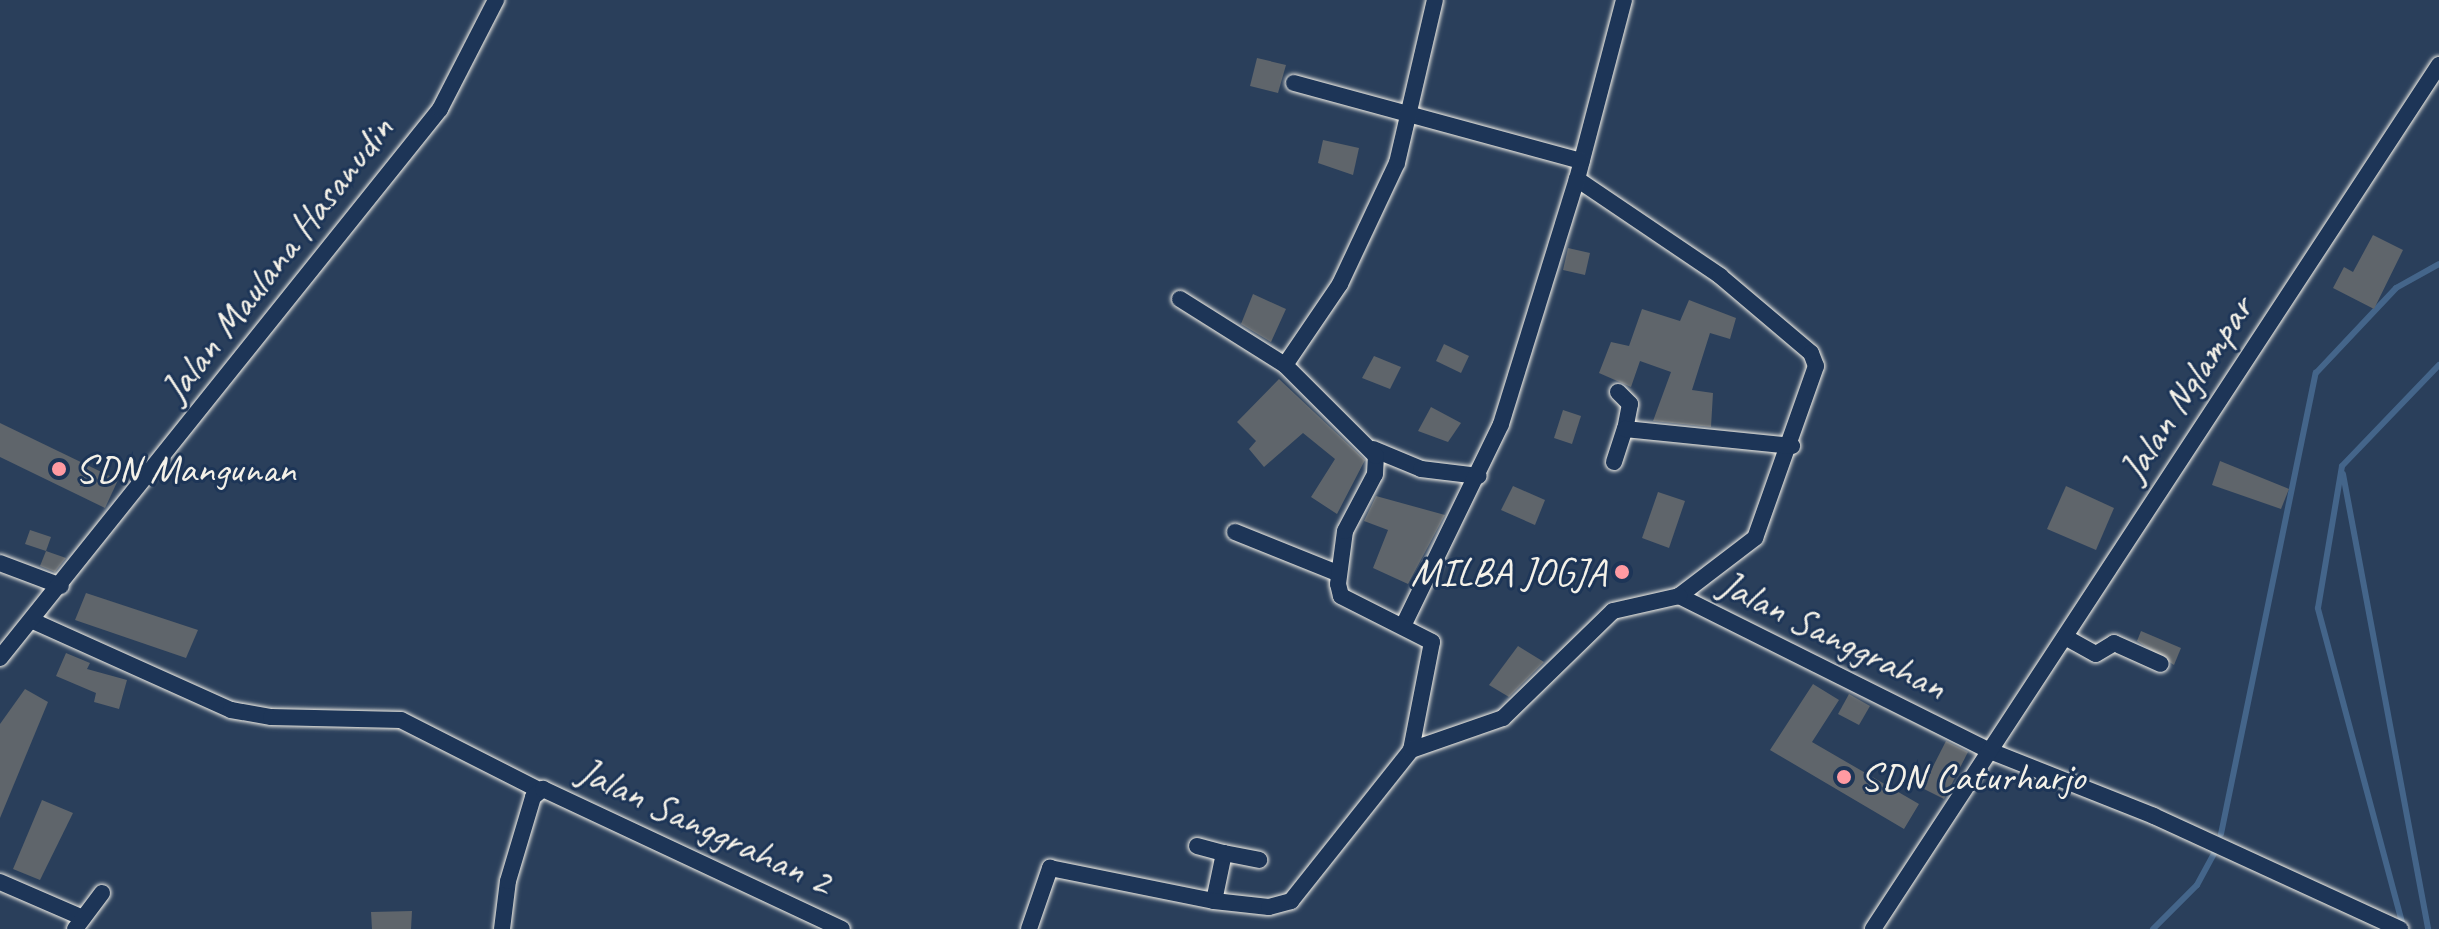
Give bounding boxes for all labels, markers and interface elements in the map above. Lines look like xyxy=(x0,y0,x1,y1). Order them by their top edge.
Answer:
street label: Jalan Maulana Hasanudin xyxy=(149,105,405,413)
street label: Jalan Nglampar xyxy=(2109,288,2263,490)
place label: SDN Mangunan xyxy=(75,445,296,493)
marker: SDN Mangunan xyxy=(50,460,68,478)
place label: MILBA JOGJA xyxy=(1411,548,1606,596)
street label: Jalan Sanggrahan xyxy=(1712,560,1954,710)
marker: MILBA JOGJA xyxy=(1613,563,1631,581)
street label: Jalan Sanggrahan 2 xyxy=(571,746,839,906)
place label: SDN Caturharjo xyxy=(1860,753,2085,801)
marker: SDN Caturharjo xyxy=(1835,768,1853,786)

